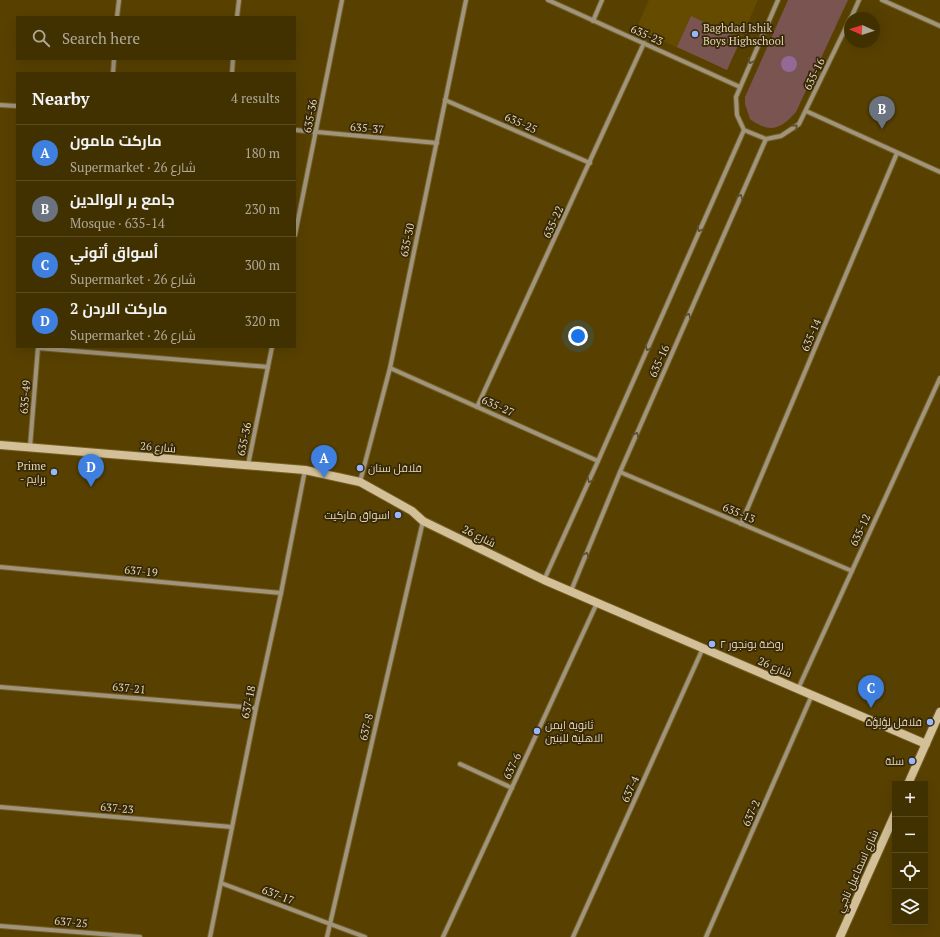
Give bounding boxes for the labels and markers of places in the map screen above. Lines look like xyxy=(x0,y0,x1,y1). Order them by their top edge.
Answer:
place label: Baghdad Ishik Boys Highschool xyxy=(703,21,784,48)
marker: Baghdad Ishik Boys Highschool xyxy=(690,29,700,39)
pin: B xyxy=(869,96,895,129)
pin: A xyxy=(311,445,337,478)
pin: D xyxy=(78,454,104,487)
place label: Prime - برايم xyxy=(17,459,46,487)
place label: فلافل سنان xyxy=(368,461,422,475)
marker: فلافل سنان xyxy=(355,463,365,473)
marker: Prime - برايم xyxy=(49,467,59,477)
place label: اسواق ماركيت xyxy=(324,508,390,522)
marker: اسواق ماركيت xyxy=(393,510,403,520)
place label: روضة بونجور ٢ xyxy=(720,637,784,651)
marker: روضة بونجور ٢ xyxy=(707,639,717,649)
pin: C xyxy=(858,675,884,708)
place label: فلافل لؤلؤة xyxy=(866,715,922,729)
marker: فلافل لؤلؤة xyxy=(925,717,935,727)
place label: ثانوية ايمن الاهلية للبنين xyxy=(545,718,603,745)
marker: ثانوية ايمن الاهلية للبنين xyxy=(532,726,542,736)
place label: سلة xyxy=(885,754,904,768)
marker: سلة xyxy=(907,756,917,766)

